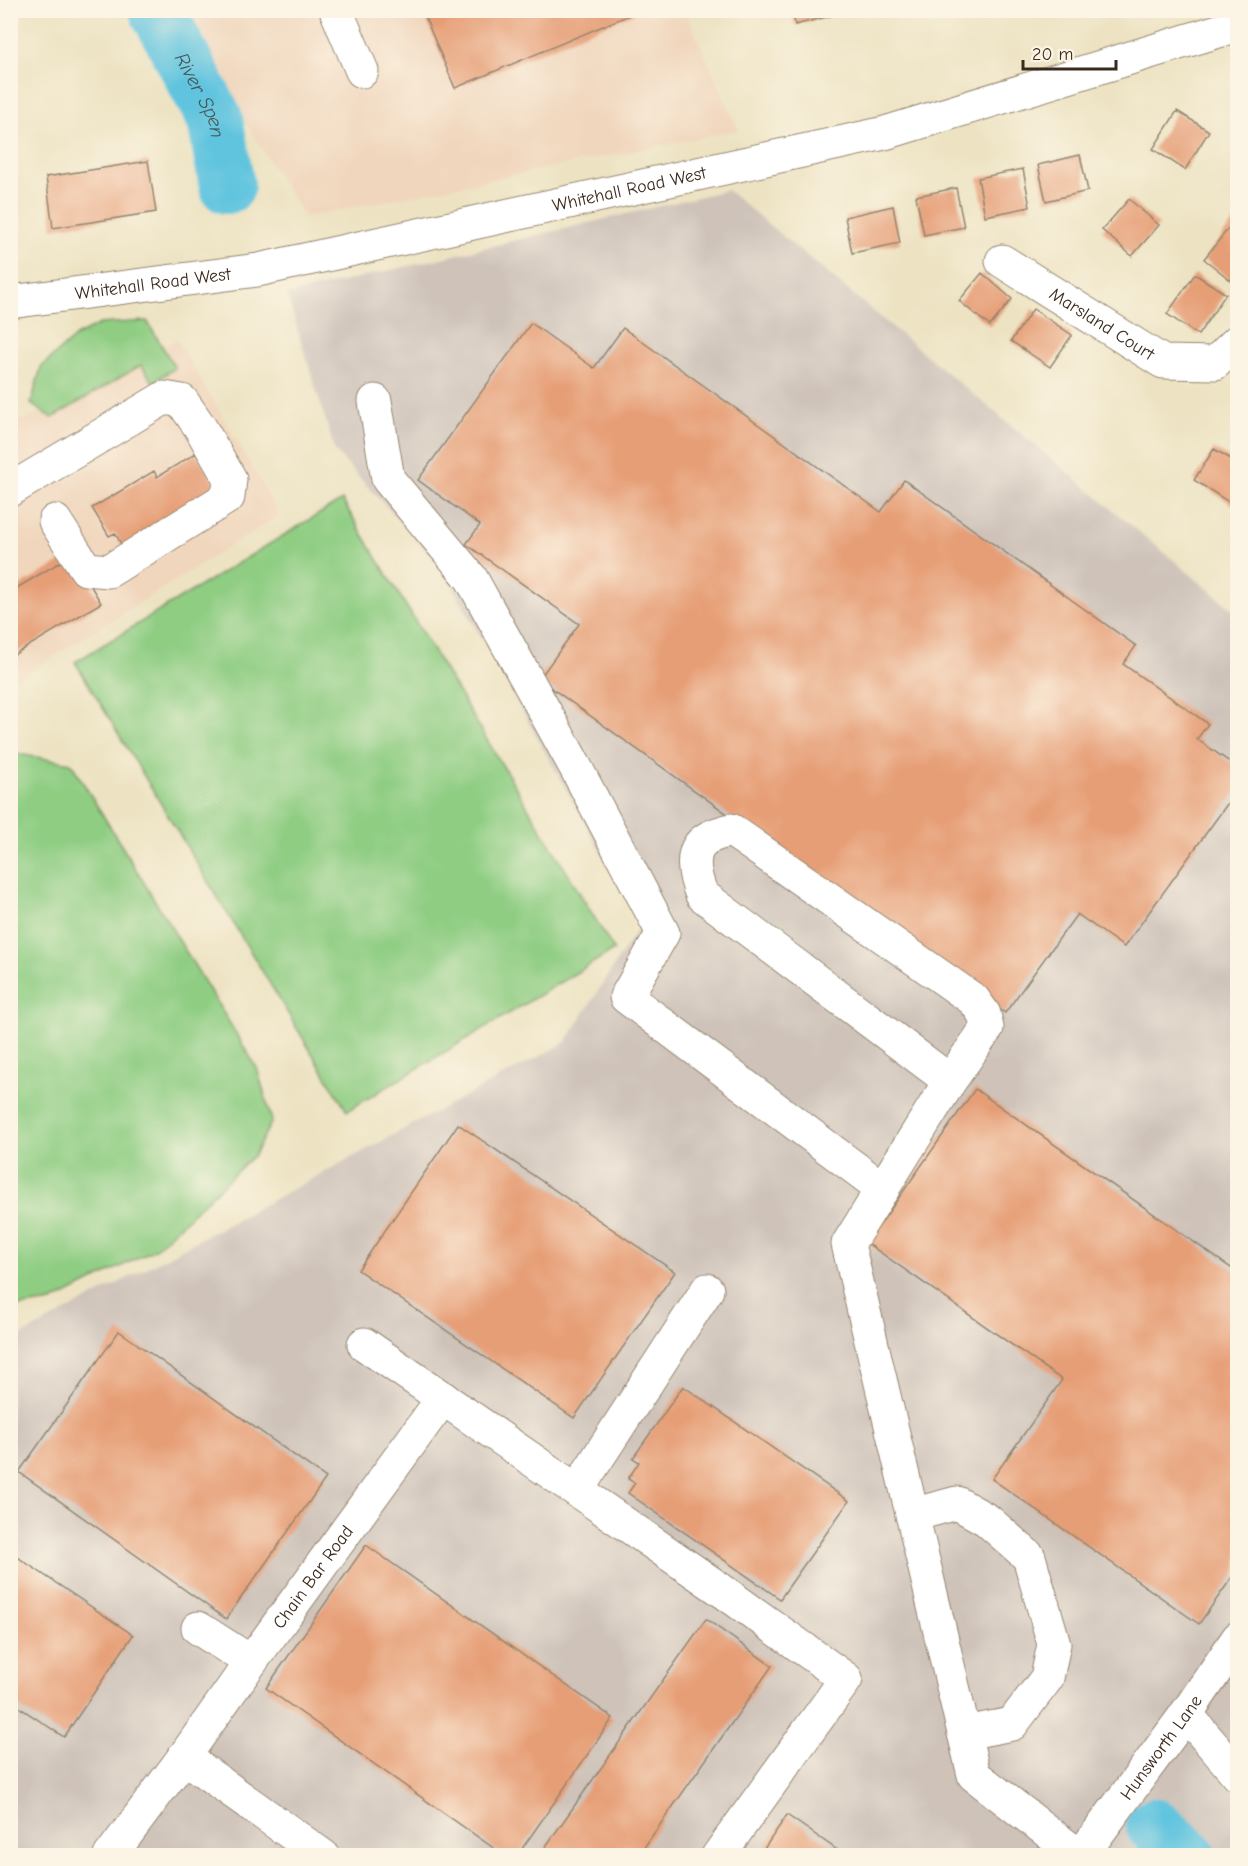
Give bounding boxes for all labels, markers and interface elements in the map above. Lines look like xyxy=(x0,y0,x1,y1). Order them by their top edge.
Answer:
scale bar xyxy=(1023,33,1116,71)
text: 20 m xyxy=(1032,44,1073,65)
water label: River Spen xyxy=(170,49,230,139)
street label: Whitehall Road West xyxy=(550,162,709,216)
street label: Whitehall Road West xyxy=(74,263,233,304)
street label: Marsland Court xyxy=(1046,283,1159,365)
street label: Chain Bar Road xyxy=(268,1521,357,1633)
street label: Hunsworth Lane xyxy=(1116,1691,1206,1804)

